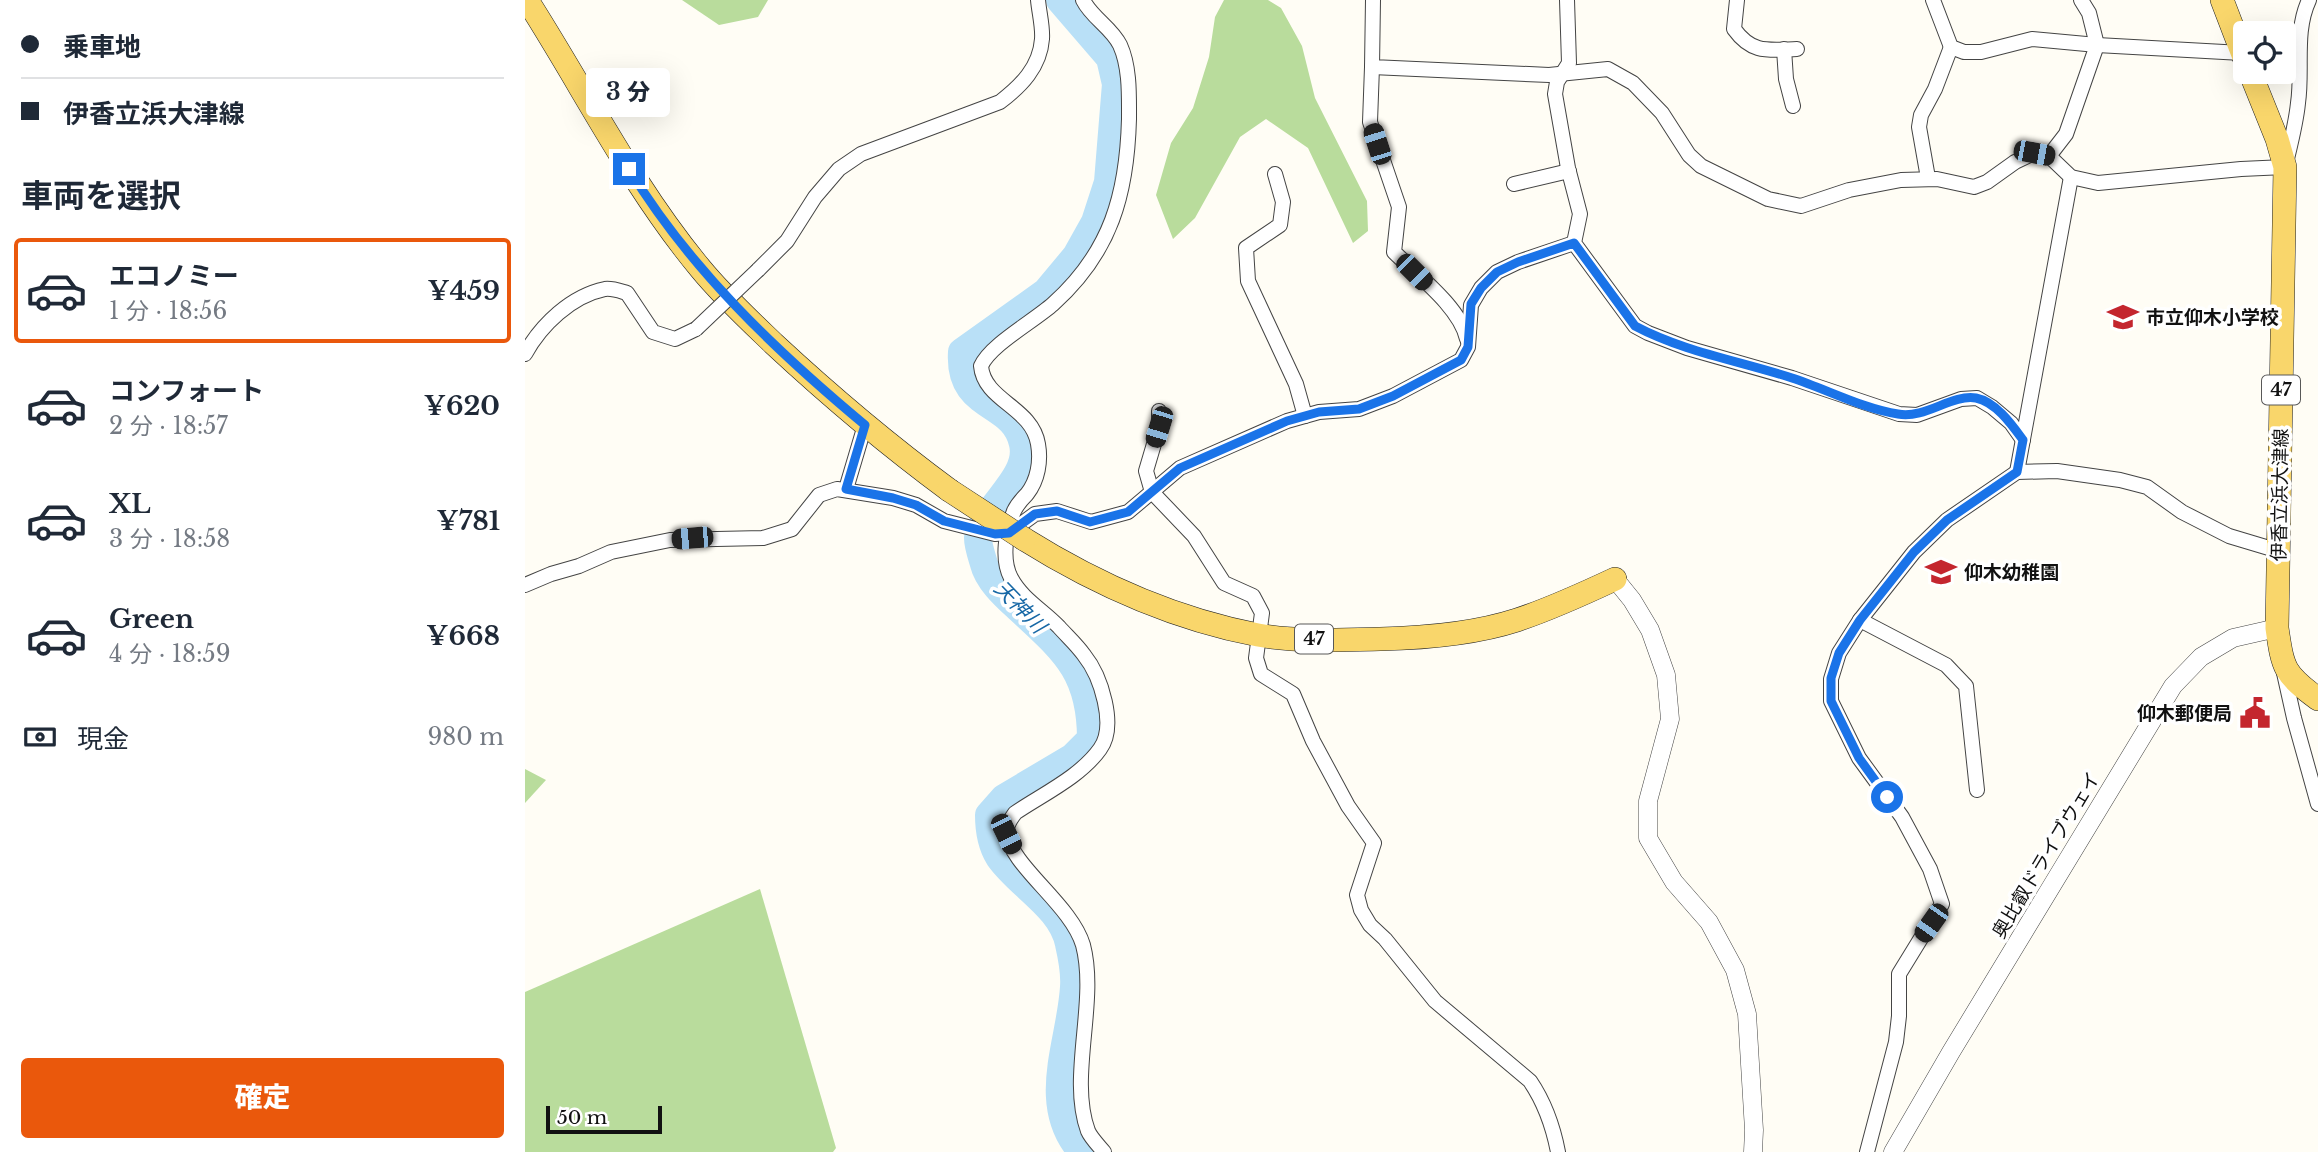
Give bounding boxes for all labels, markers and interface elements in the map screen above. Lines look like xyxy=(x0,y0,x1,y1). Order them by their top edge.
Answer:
map controls xyxy=(2233,21,2296,84)
button: locate xyxy=(2233,21,2296,84)
text: 乗車地 xyxy=(63,31,141,63)
callout: 3 分 xyxy=(587,68,671,116)
text: 3 分 xyxy=(606,78,650,106)
text: 伊香立浜大津線 xyxy=(63,98,245,130)
car xyxy=(1361,121,1394,167)
car xyxy=(2012,139,2057,167)
route end xyxy=(613,153,645,185)
text: 車両を選択 xyxy=(21,176,181,216)
car xyxy=(1392,250,1437,294)
icon: car xyxy=(25,259,88,322)
text: エコノミー xyxy=(109,260,239,292)
text: ¥459 xyxy=(428,275,500,307)
text: 1 分 · 18:56 xyxy=(109,297,227,325)
school or university icon: 市立仰木小学校 xyxy=(2106,300,2140,334)
place label: 市立仰木小学校 xyxy=(2146,306,2279,329)
icon: car xyxy=(25,374,88,437)
text: コンフォート xyxy=(109,375,264,407)
road number: 47 xyxy=(2262,376,2300,404)
text: ¥620 xyxy=(424,390,500,422)
car xyxy=(1143,404,1176,450)
text: 2 分 · 18:57 xyxy=(109,412,228,440)
street label: 伊香立浜大津線 xyxy=(2267,428,2293,562)
text: XL xyxy=(109,488,151,520)
icon: car xyxy=(25,489,88,552)
text: ¥781 xyxy=(437,505,500,537)
text: 3 分 · 18:58 xyxy=(109,525,230,553)
car xyxy=(671,526,714,550)
school or university icon: 仰木幼稚園 xyxy=(1924,555,1958,589)
place label: 仰木幼稚園 xyxy=(1964,561,2059,584)
water label: 天神川 xyxy=(989,575,1053,640)
text: Green xyxy=(109,603,194,635)
icon: car xyxy=(25,604,88,667)
text: ¥668 xyxy=(426,620,500,652)
road number: 47 xyxy=(1295,624,1333,654)
text: 4 分 · 18:59 xyxy=(109,640,230,668)
public building icon: 仰木郵便局 xyxy=(2238,696,2272,730)
place label: 仰木郵便局 xyxy=(2137,702,2232,725)
icon: cash xyxy=(21,718,59,756)
text: 現金 xyxy=(77,723,129,755)
text: 980 m xyxy=(428,723,504,751)
street label: 奥比叡ドライブウェイ xyxy=(1987,768,2105,942)
route start xyxy=(1871,781,1903,813)
car xyxy=(988,811,1025,857)
car xyxy=(1911,900,1952,946)
button: 確定 xyxy=(21,1058,504,1138)
scale bar xyxy=(546,1103,661,1135)
text: 50 m xyxy=(557,1106,607,1129)

